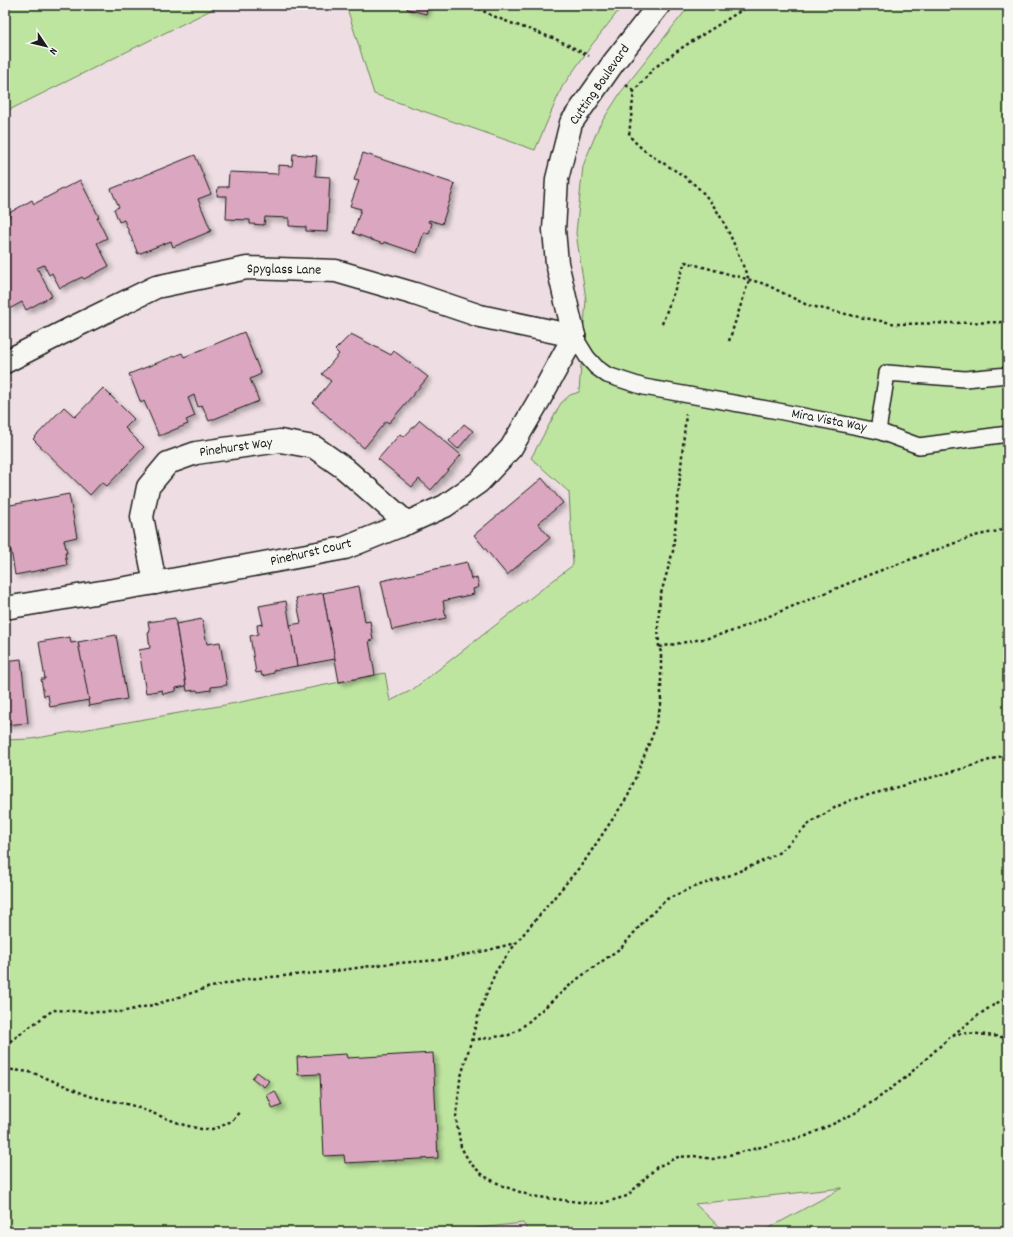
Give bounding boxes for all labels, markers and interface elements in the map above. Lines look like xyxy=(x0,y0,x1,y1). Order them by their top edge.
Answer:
north arrow xyxy=(26,26,66,66)
street label: Cutting Boulevard xyxy=(565,41,635,129)
text: N xyxy=(44,44,61,58)
street label: Spyglass Lane xyxy=(247,259,321,281)
street label: Mira Vista Way xyxy=(790,404,869,438)
street label: Pinehurst Way xyxy=(198,433,274,463)
street label: Pinehurst Court xyxy=(268,534,354,572)

